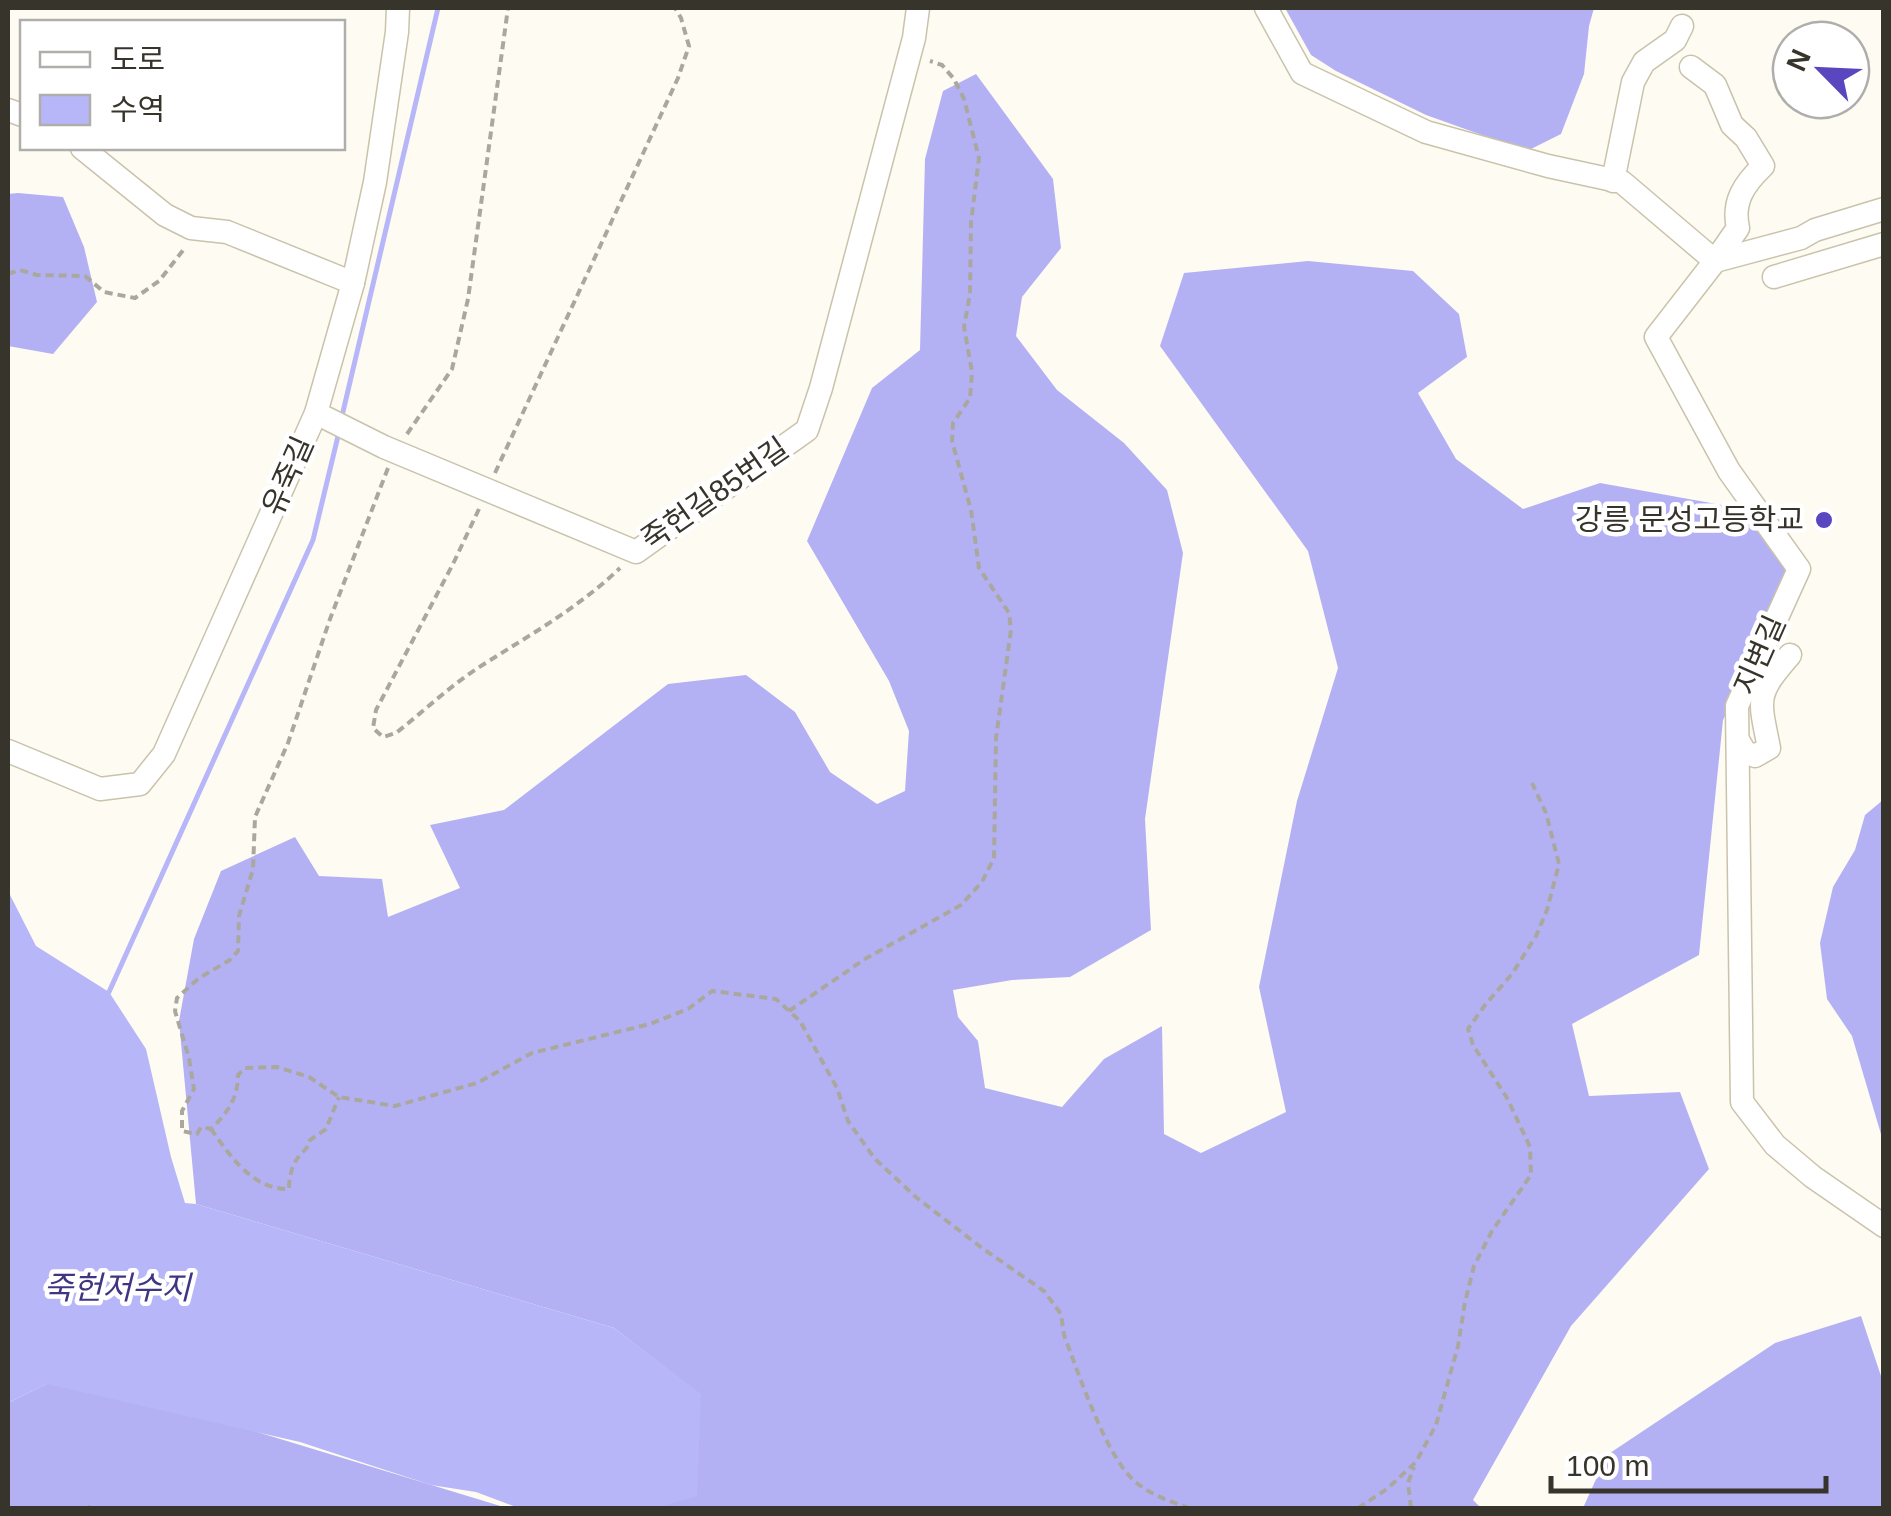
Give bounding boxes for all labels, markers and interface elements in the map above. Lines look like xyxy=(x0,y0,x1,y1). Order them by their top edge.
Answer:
legend xyxy=(20,20,345,150)
north arrow xyxy=(1771,20,1871,120)
text: 도로 xyxy=(110,43,165,76)
text: N xyxy=(1780,44,1817,76)
text: 수역 xyxy=(110,93,165,126)
street label: 유죽길 xyxy=(256,431,319,520)
street label: 죽헌길85번길 xyxy=(635,431,794,556)
place label: 강릉 문성고등학교 xyxy=(1575,503,1804,536)
marker: 강릉 문성고등학교 xyxy=(1813,509,1835,531)
street label: 지변길 xyxy=(1728,610,1791,699)
water label: 죽헌저수지 xyxy=(43,1270,193,1306)
scale bar xyxy=(1551,1431,1826,1493)
text: 100 m xyxy=(1566,1449,1649,1482)

